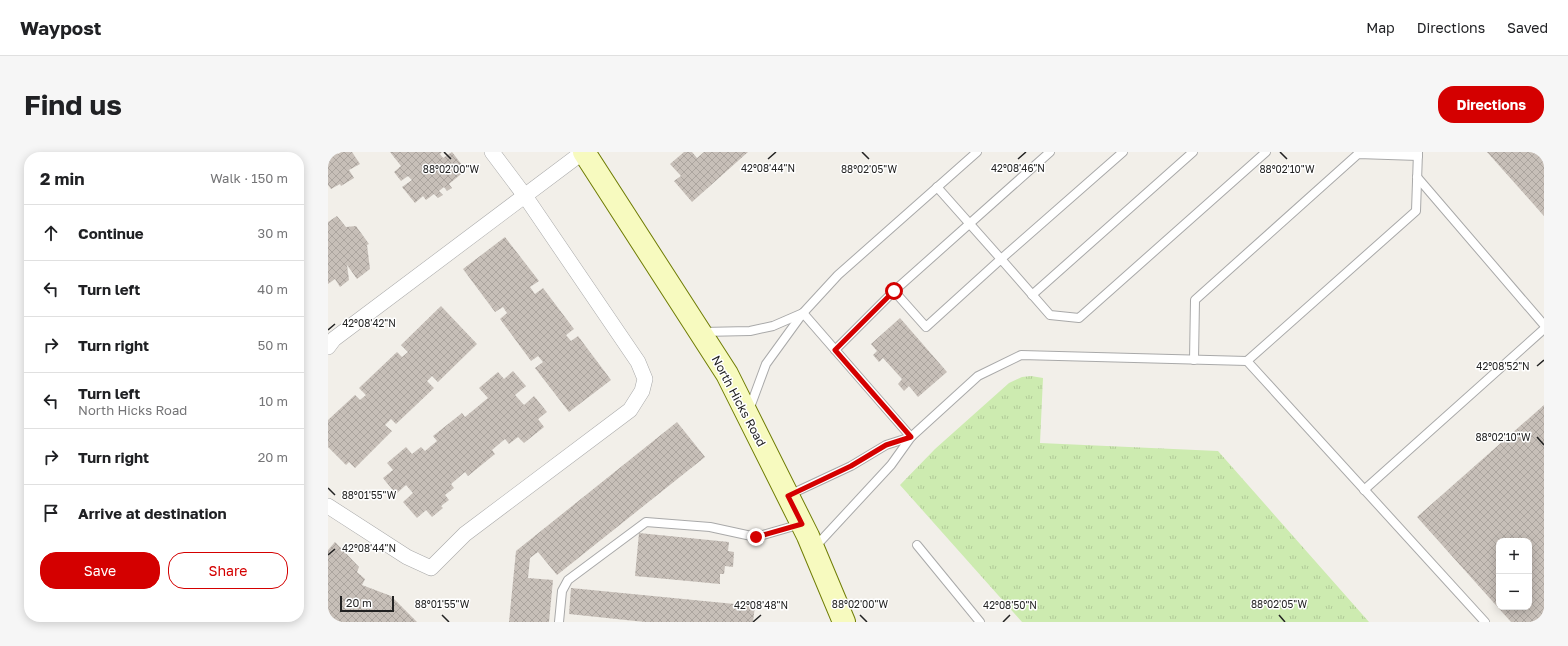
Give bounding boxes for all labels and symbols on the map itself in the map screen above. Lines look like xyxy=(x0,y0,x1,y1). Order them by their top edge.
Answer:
text: 42°08'44"N xyxy=(741,162,795,174)
text: 42°08'46"N xyxy=(991,162,1045,174)
text: 88°02'00"W xyxy=(423,163,480,175)
text: 88°02'05"W xyxy=(841,163,897,175)
text: 88°02'10"W xyxy=(1259,163,1315,175)
route start xyxy=(885,282,903,300)
text: 42°08'42"N xyxy=(342,317,396,329)
street label: North Hicks Road xyxy=(709,353,769,449)
text: 42°08'52"N xyxy=(1476,360,1530,372)
text: 88°02'10"W xyxy=(1475,431,1531,443)
text: 88°01'55"W xyxy=(342,489,397,501)
route end xyxy=(747,528,765,546)
text: 42°08'44"N xyxy=(342,542,396,554)
scale bar xyxy=(340,594,394,613)
text: 88°01'55"W xyxy=(415,598,470,610)
text: 88°02'00"W xyxy=(832,598,889,610)
text: 88°02'05"W xyxy=(1251,598,1307,610)
text: 42°08'48"N xyxy=(734,599,788,611)
text: 42°08'50"N xyxy=(983,599,1037,611)

